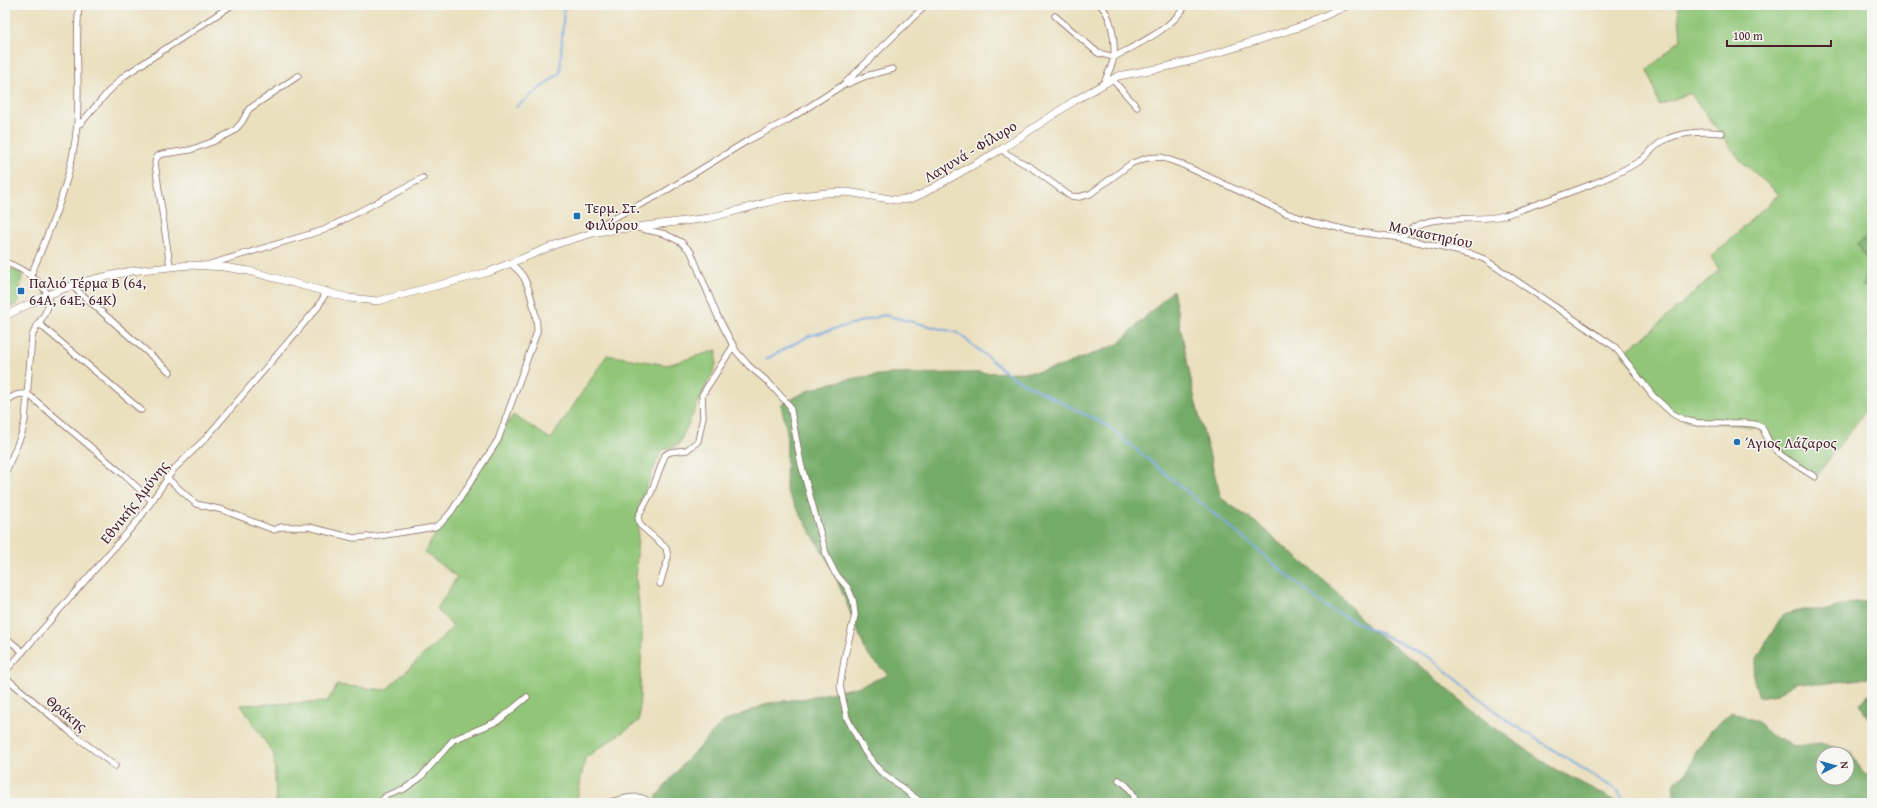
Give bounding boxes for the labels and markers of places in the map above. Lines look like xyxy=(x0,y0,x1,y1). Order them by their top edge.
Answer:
place label: Τερμ. Στ. Φιλύρου xyxy=(585,197,640,235)
marker: Τερμ. Στ. Φιλύρου xyxy=(572,211,582,221)
place label: Παλιό Τέρμα B (64, 64Α, 64Ε, 64Κ) xyxy=(29,272,146,310)
marker: Παλιό Τέρμα B (64, 64Α, 64Ε, 64Κ) xyxy=(16,286,26,296)
place label: Άγιος Λάζαρος xyxy=(1745,432,1838,453)
marker: Άγιος Λάζαρος xyxy=(1732,437,1742,447)

